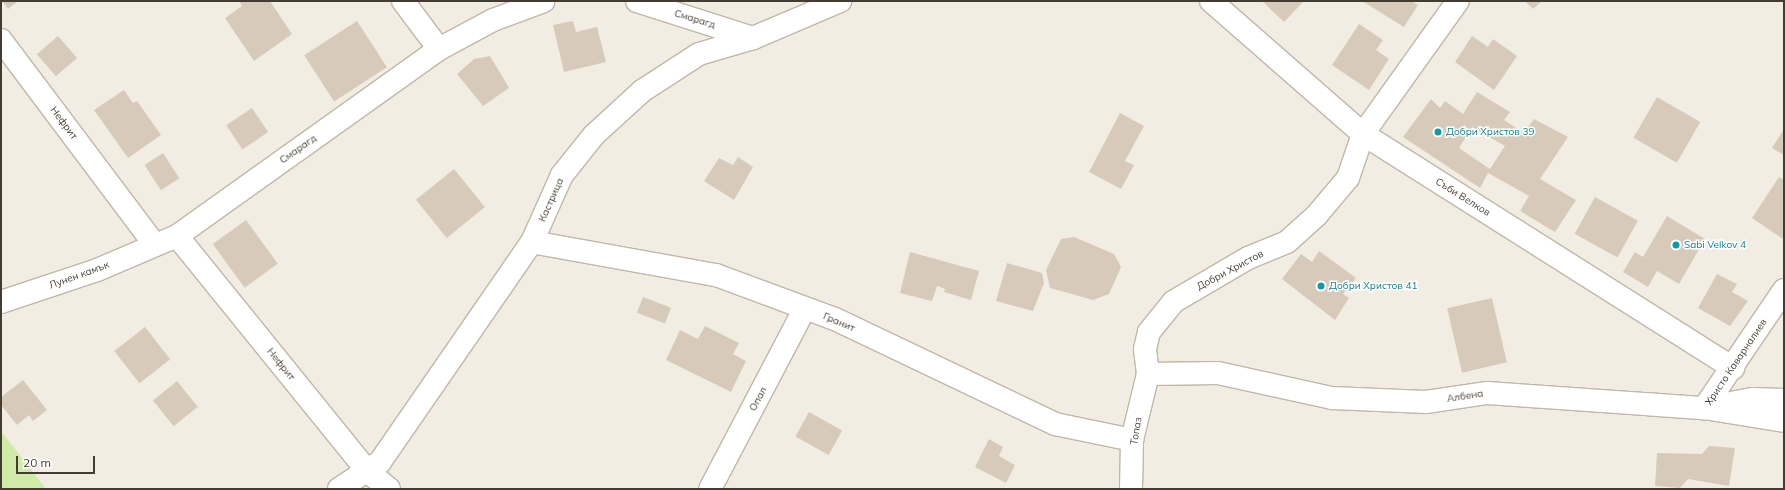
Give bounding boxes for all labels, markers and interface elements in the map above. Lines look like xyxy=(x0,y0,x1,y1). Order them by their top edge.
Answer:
street label: Смарагд xyxy=(673,7,717,31)
street label: Нефрит xyxy=(48,104,80,142)
place label: Добри Христов 39 xyxy=(1446,126,1534,138)
marker: Добри Христов 39 xyxy=(1433,127,1443,137)
street label: Смарагд xyxy=(277,132,319,166)
street label: Съби Велков xyxy=(1433,175,1493,219)
street label: Кастрица xyxy=(536,176,566,224)
place label: Sabi Velkov 4 xyxy=(1684,239,1746,251)
marker: Sabi Velkov 4 xyxy=(1671,240,1681,250)
street label: Добри Христов xyxy=(1195,247,1265,293)
street label: Лунен камък xyxy=(47,259,111,291)
place label: Добри Христов 41 xyxy=(1329,280,1417,292)
marker: Добри Христов 41 xyxy=(1316,281,1326,291)
street label: Гранит xyxy=(821,310,857,334)
street label: Христо Каварналиев xyxy=(1702,316,1770,408)
street label: Нефрит xyxy=(264,345,298,383)
street label: Опал xyxy=(747,385,769,413)
street label: Албена xyxy=(1446,387,1484,405)
street label: Топаз xyxy=(1128,416,1144,446)
scale bar xyxy=(18,448,97,474)
text: 20 m xyxy=(23,455,51,470)

